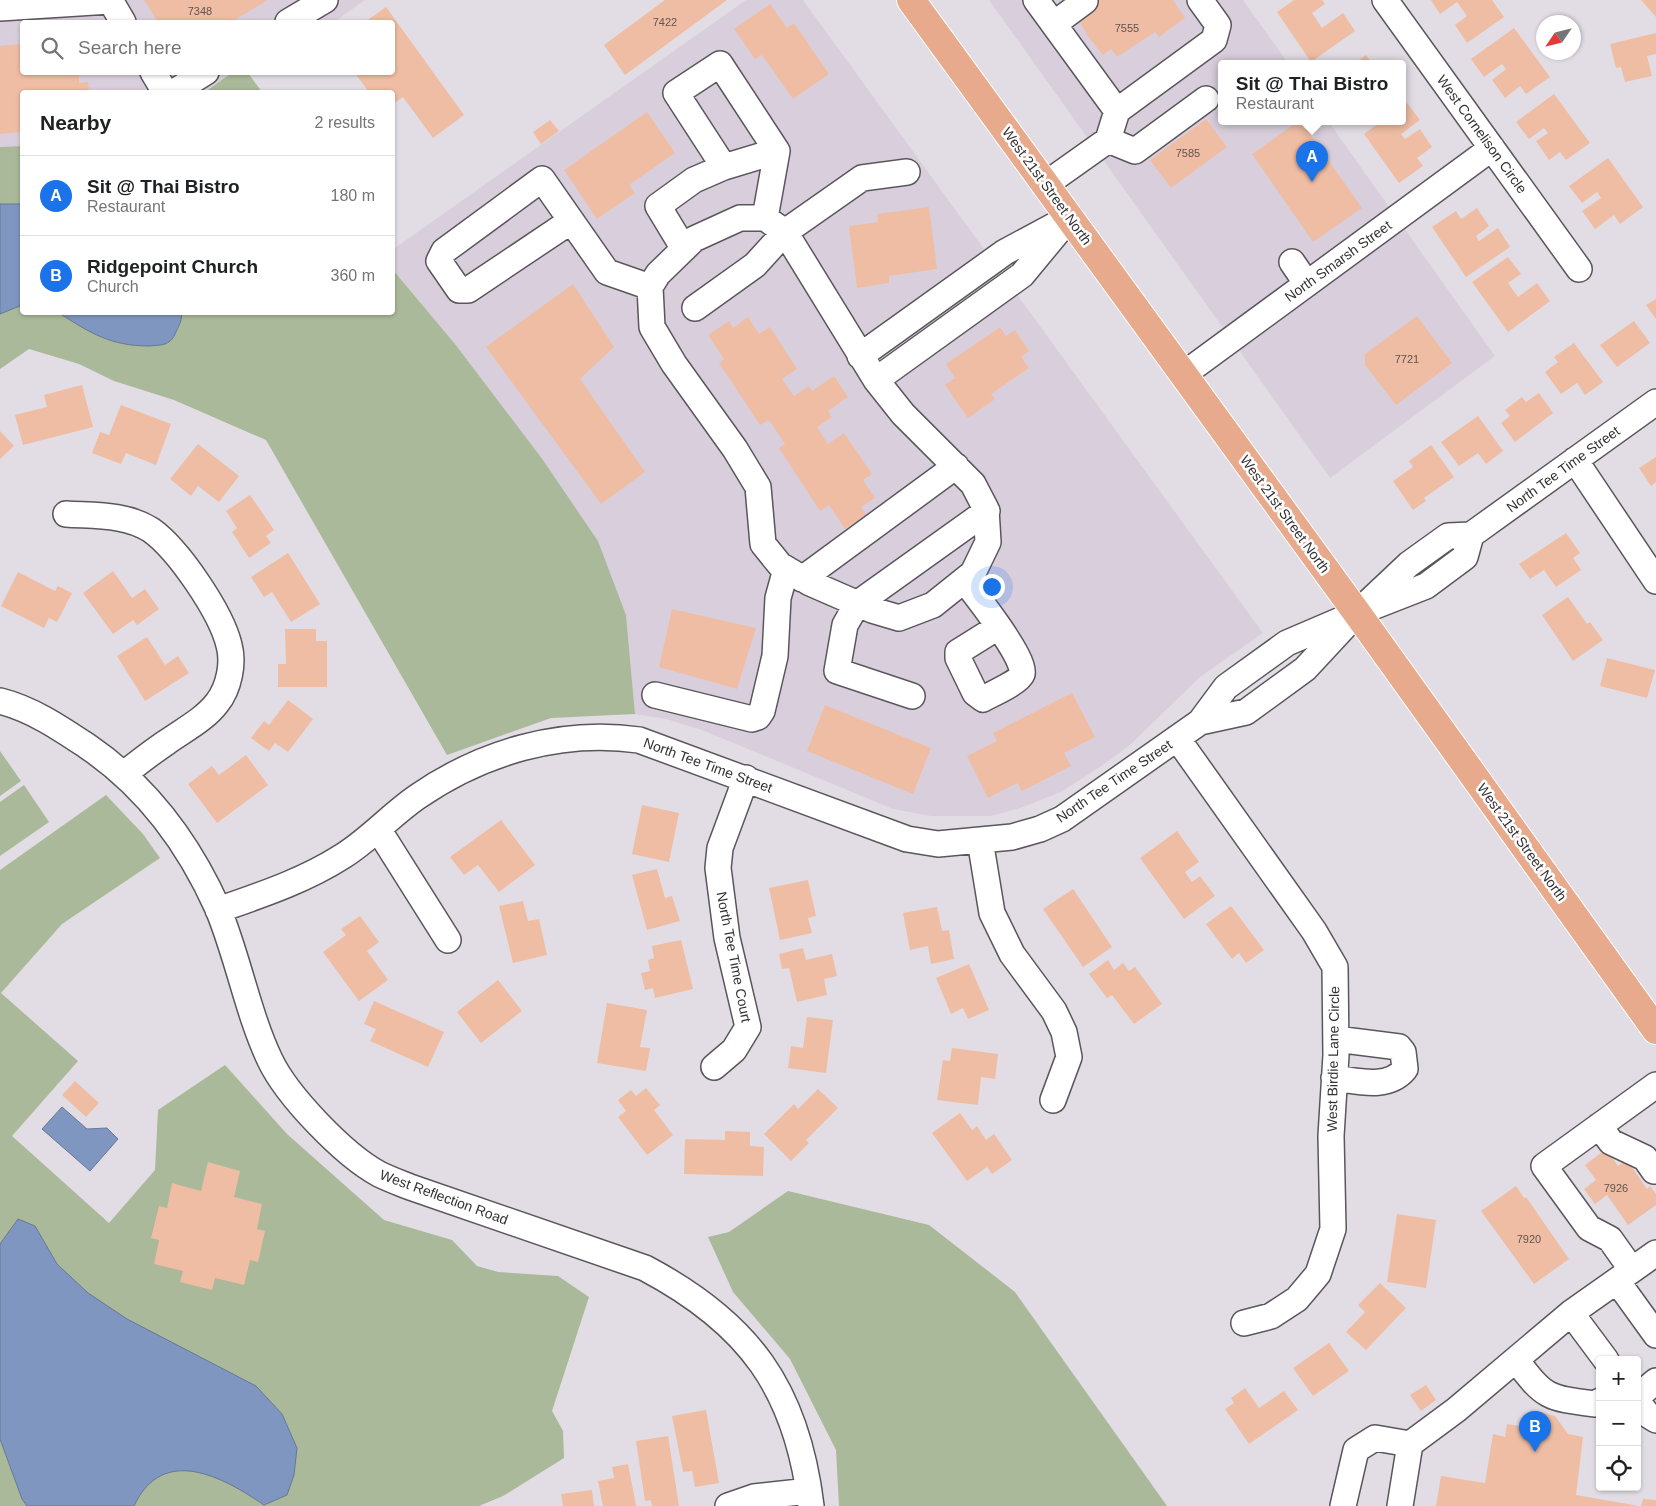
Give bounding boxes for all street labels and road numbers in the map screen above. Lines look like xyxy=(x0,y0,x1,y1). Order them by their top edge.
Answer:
street label: West Cornelison Circle xyxy=(1434,72,1530,196)
street label: West 21st Street North xyxy=(999,124,1095,248)
street label: North Smarsh Street xyxy=(1282,217,1394,305)
street label: North Tee Time Street xyxy=(1503,423,1623,515)
street label: West 21st Street North xyxy=(1237,452,1333,576)
street label: North Tee Time Street xyxy=(641,734,775,796)
street label: North Tee Time Street xyxy=(1053,736,1175,826)
street label: West 21st Street North xyxy=(1474,780,1570,904)
street label: North Tee Time Court xyxy=(713,890,755,1024)
street label: West Birdie Lane Circle xyxy=(1324,986,1342,1132)
street label: West Reflection Road xyxy=(378,1166,510,1228)

